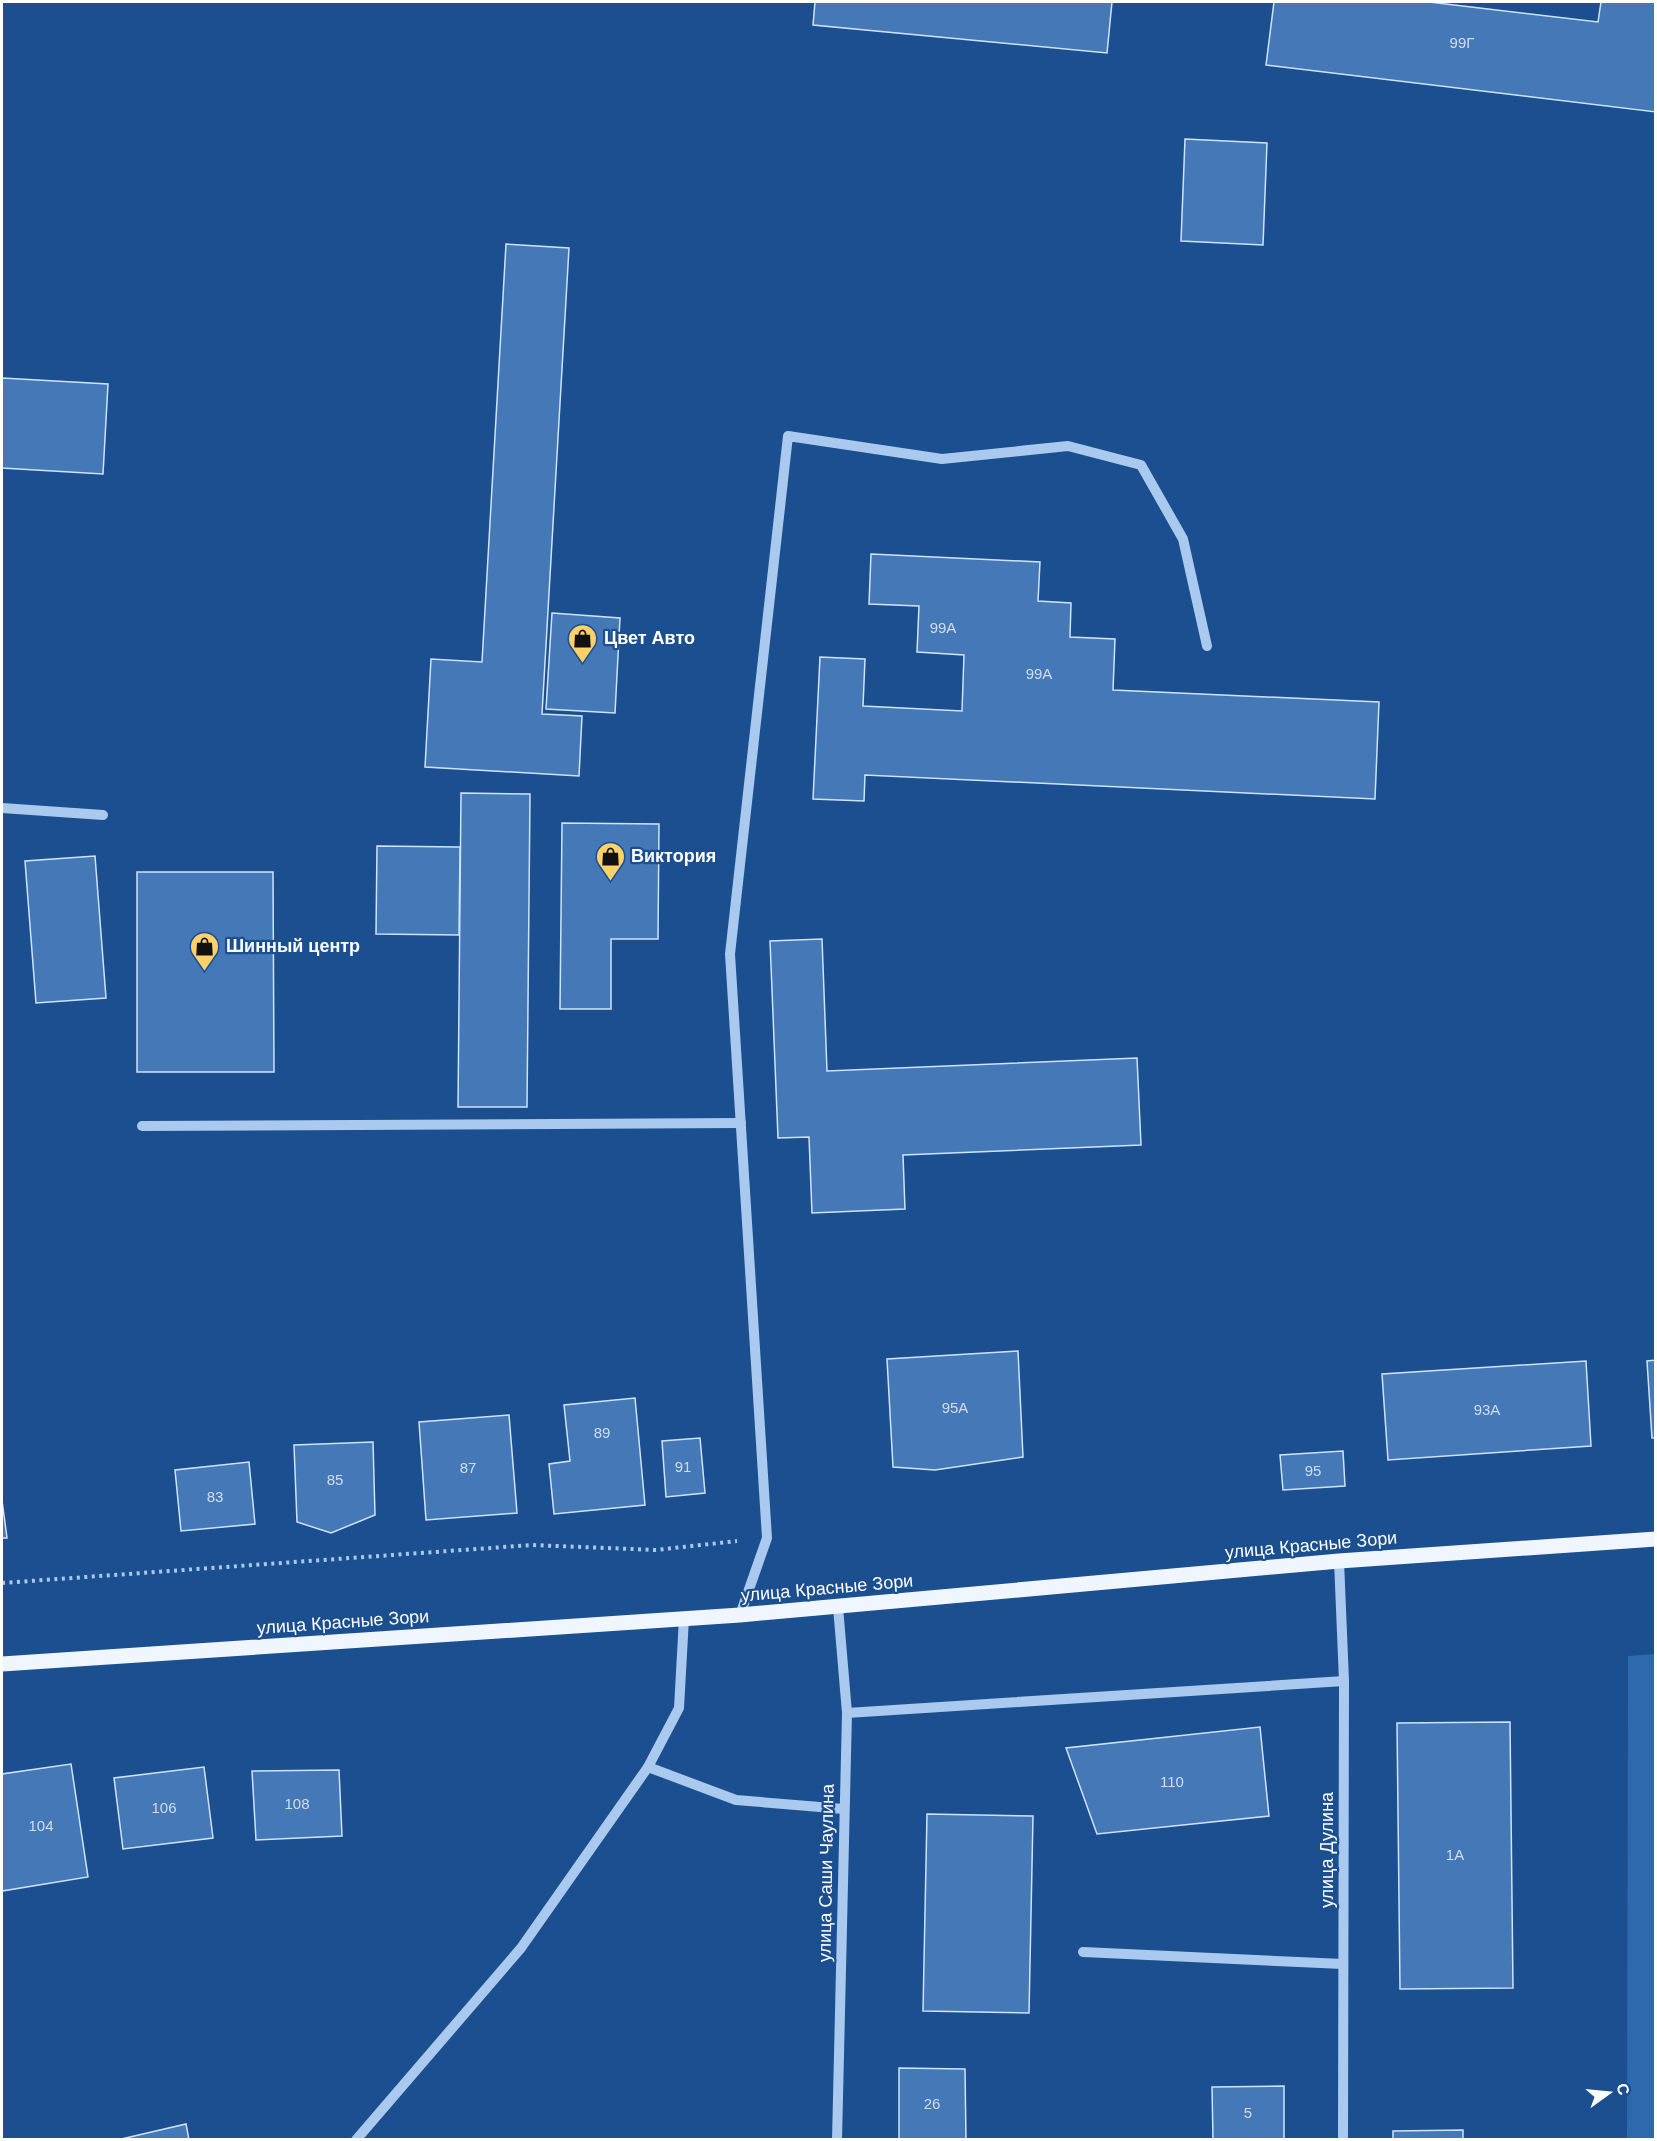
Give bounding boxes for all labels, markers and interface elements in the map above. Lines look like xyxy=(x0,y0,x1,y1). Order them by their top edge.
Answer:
house number: 99Г xyxy=(1450,34,1474,51)
house number: 99А xyxy=(930,619,956,636)
shop icon: Цвет Авто xyxy=(567,622,599,664)
place label: Цвет Авто xyxy=(604,628,695,648)
house number: 99А xyxy=(1026,665,1052,682)
shop icon: Виктория xyxy=(594,840,626,882)
place label: Виктория xyxy=(631,846,716,866)
shop icon: Шинный центр xyxy=(189,930,221,972)
place label: Шинный центр xyxy=(226,936,360,956)
house number: 95А xyxy=(942,1399,968,1416)
house number: 93А xyxy=(1474,1401,1500,1418)
house number: 89 xyxy=(594,1424,610,1441)
house number: 91 xyxy=(675,1458,691,1475)
house number: 87 xyxy=(460,1459,476,1476)
house number: 95 xyxy=(1305,1462,1321,1479)
house number: 85 xyxy=(327,1471,343,1488)
house number: 83 xyxy=(207,1488,223,1505)
street label: улица Красные Зори xyxy=(1224,1528,1398,1562)
street label: улица Красные Зори xyxy=(740,1571,914,1605)
street label: улица Красные Зори xyxy=(256,1606,430,1638)
house number: 110 xyxy=(1160,1773,1184,1790)
street label: улица Саши Чаулина xyxy=(814,1783,838,1962)
street label: улица Дулина xyxy=(1317,1791,1337,1908)
house number: 108 xyxy=(284,1795,310,1812)
house number: 106 xyxy=(151,1799,177,1816)
house number: 104 xyxy=(28,1817,54,1834)
house number: 1А xyxy=(1446,1846,1464,1863)
north arrow xyxy=(1579,2063,1639,2123)
text: С xyxy=(1613,2081,1633,2097)
house number: 26 xyxy=(924,2095,940,2112)
house number: 5 xyxy=(1244,2104,1252,2121)

